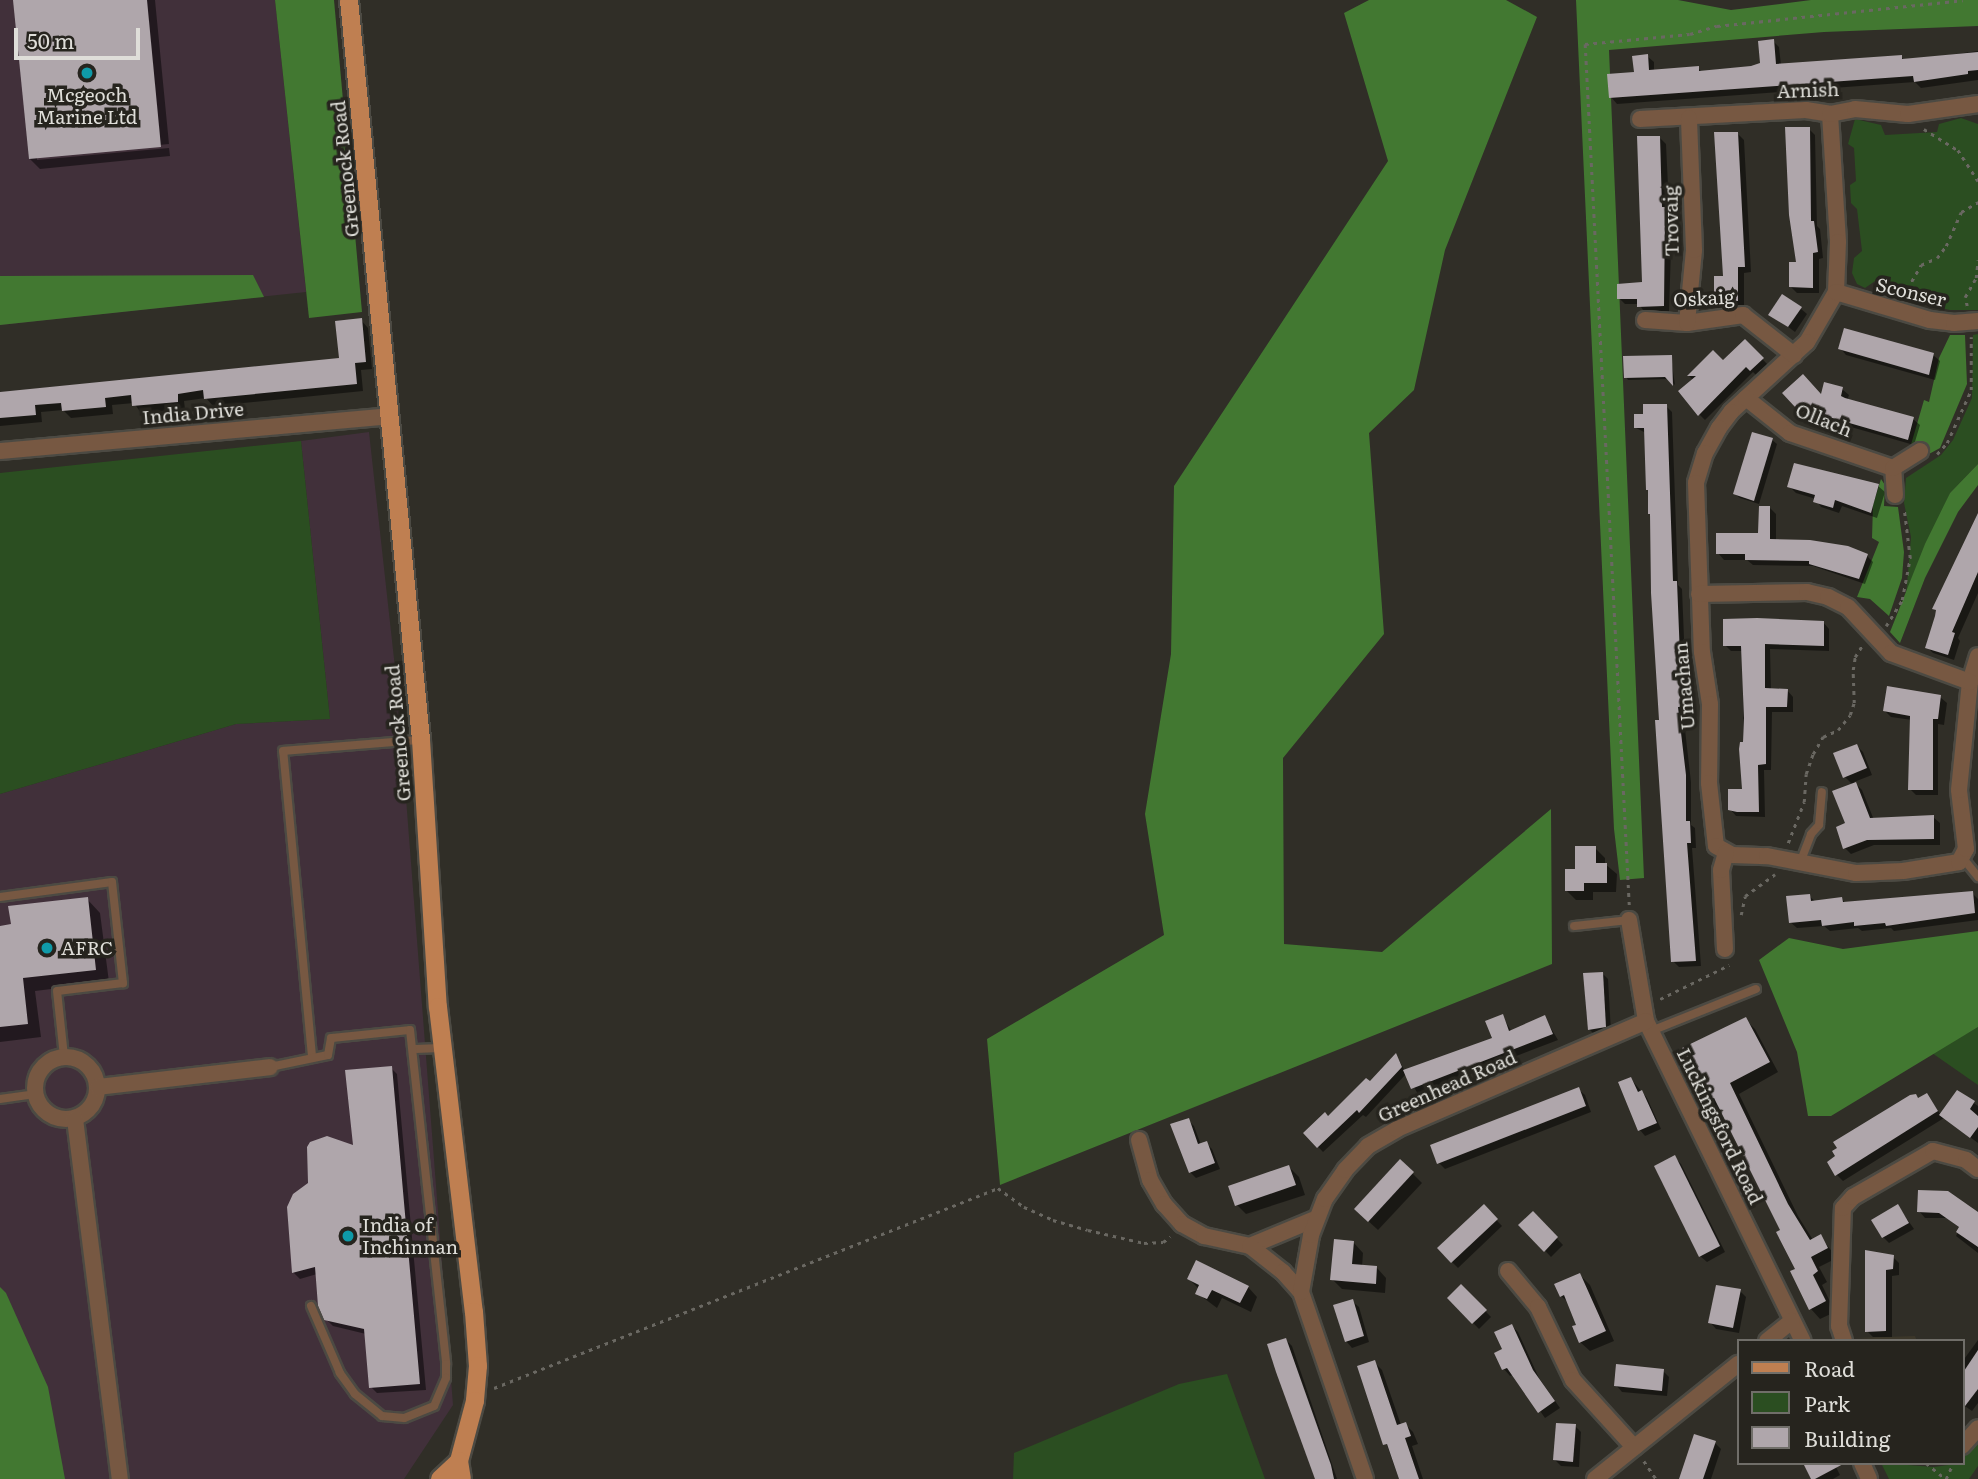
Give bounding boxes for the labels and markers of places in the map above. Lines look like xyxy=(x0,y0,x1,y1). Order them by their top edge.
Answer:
marker: Mcgeoch Marine Ltd xyxy=(79,65,95,81)
place label: Mcgeoch Marine Ltd xyxy=(37,84,137,128)
place label: AFRC xyxy=(61,937,113,959)
marker: AFRC xyxy=(39,940,55,956)
place label: India of Inchinnan xyxy=(362,1214,458,1258)
marker: India of Inchinnan xyxy=(340,1228,356,1244)

